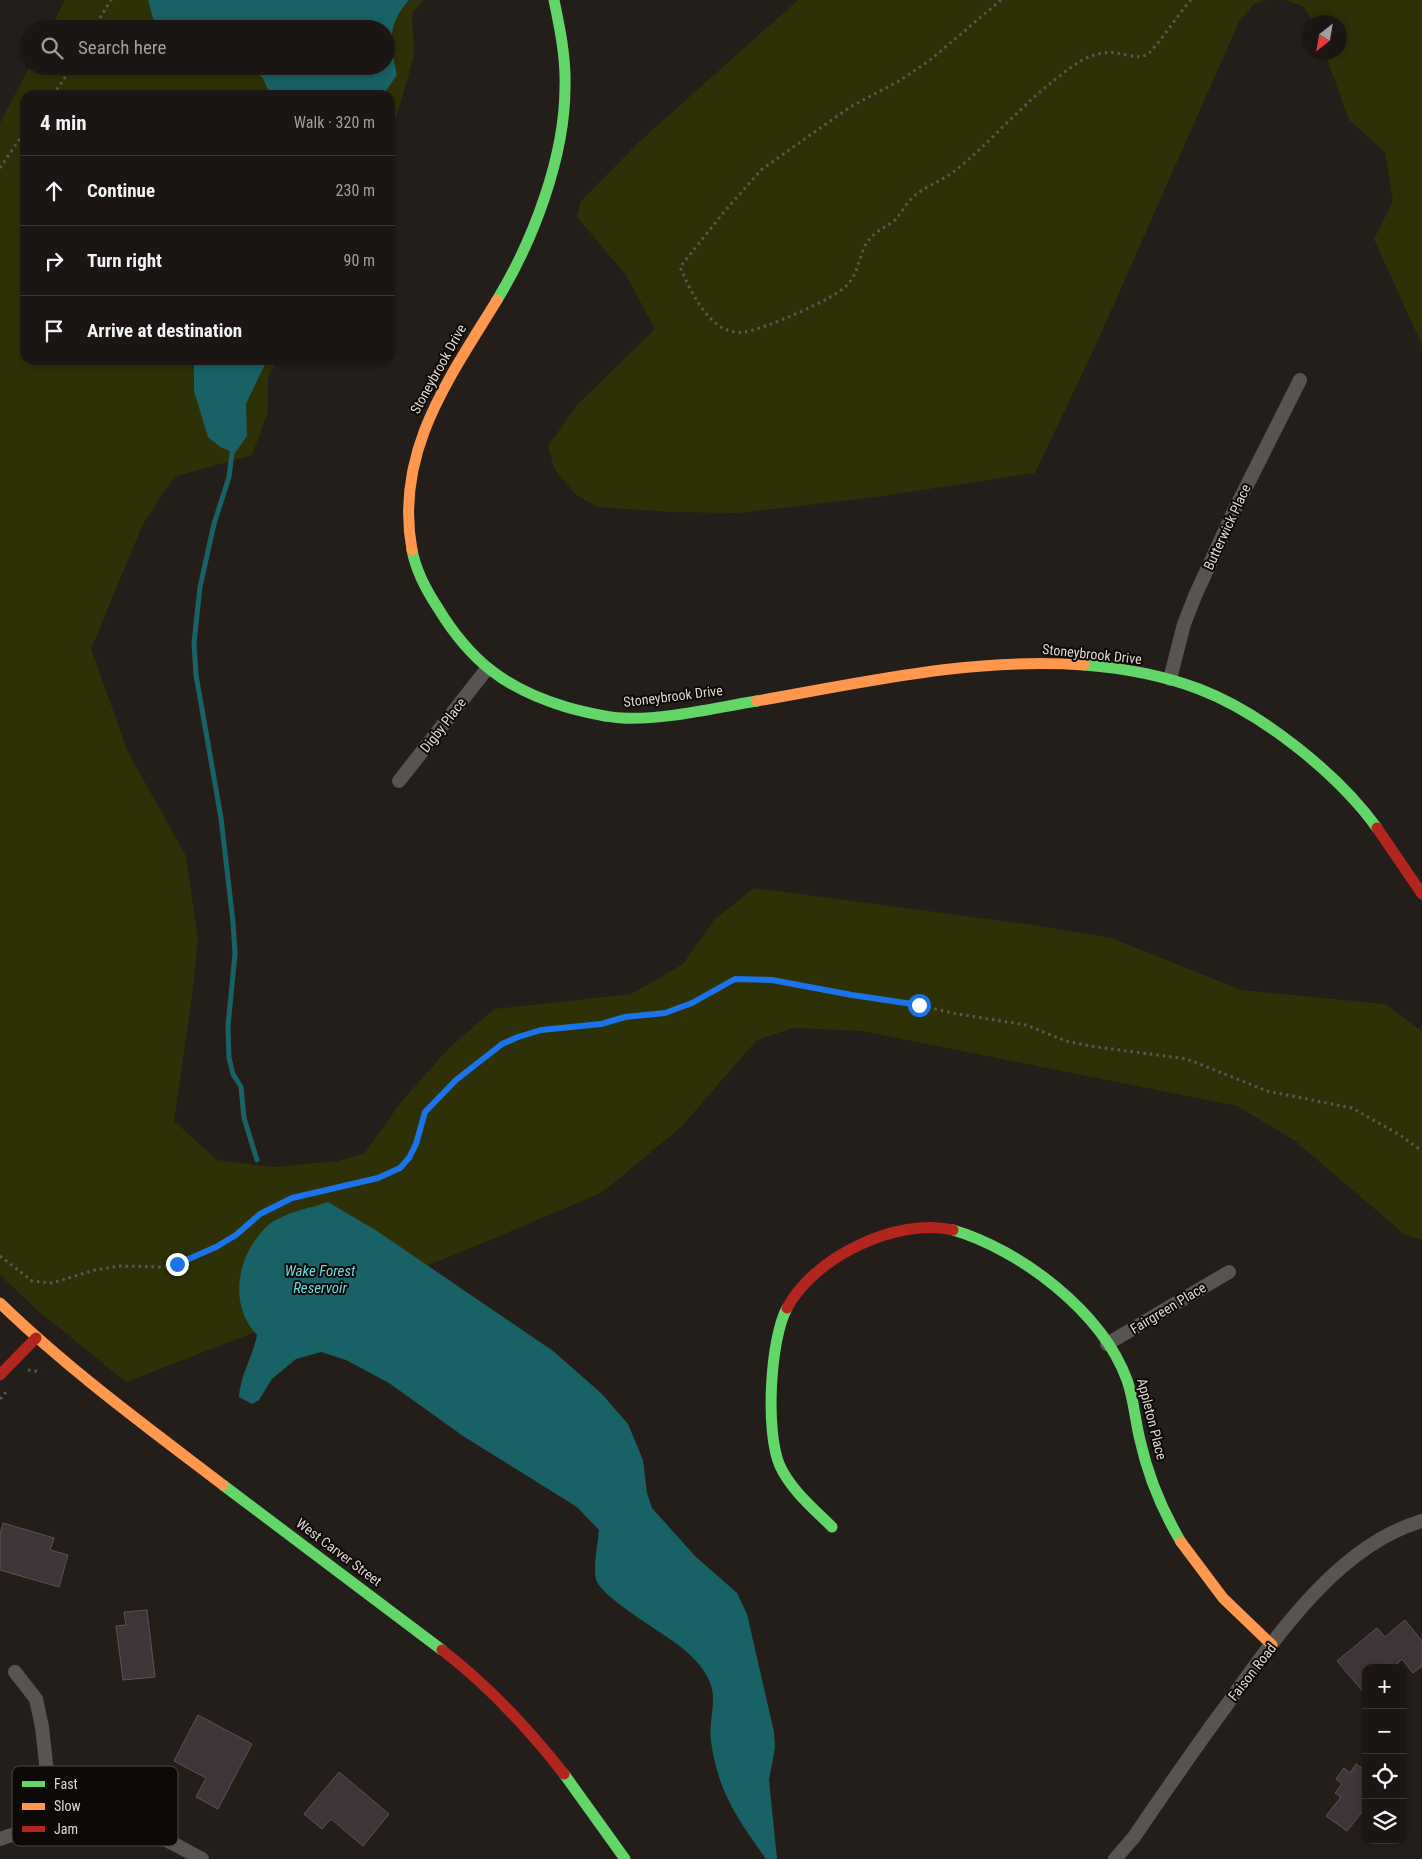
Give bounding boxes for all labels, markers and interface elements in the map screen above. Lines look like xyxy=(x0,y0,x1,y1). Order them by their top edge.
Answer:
north arrow xyxy=(1302,15,1347,60)
search box xyxy=(20,20,395,75)
icon: search xyxy=(38,34,66,62)
text: Search here xyxy=(78,36,166,59)
text: 4 min xyxy=(40,111,87,135)
text: Walk · 320 m xyxy=(294,113,375,132)
icon: ahead xyxy=(40,177,68,205)
text: Continue xyxy=(87,179,155,202)
text: 230 m xyxy=(336,181,375,200)
icon: right xyxy=(40,247,68,275)
text: Turn right xyxy=(87,249,162,272)
text: 90 m xyxy=(343,251,375,270)
icon: arrive xyxy=(40,317,68,345)
text: Arrive at destination xyxy=(87,319,242,342)
street label: Stoneybrook Drive xyxy=(407,321,469,417)
street label: Butterwick Place xyxy=(1200,481,1254,572)
street label: Stoneybrook Drive xyxy=(1041,641,1143,667)
street label: Stoneybrook Drive xyxy=(622,682,724,710)
street label: Digby Place xyxy=(417,694,469,755)
route start xyxy=(908,994,931,1017)
route end xyxy=(166,1253,189,1276)
water label: Wake Forest Reservoir xyxy=(285,1262,356,1297)
street label: Fairgreen Place xyxy=(1127,1279,1209,1337)
street label: Appleton Place xyxy=(1134,1377,1170,1462)
street label: West Carver Street xyxy=(293,1515,385,1589)
street label: Faison Road xyxy=(1225,1640,1279,1704)
map controls xyxy=(1362,1664,1407,1844)
button: + xyxy=(1362,1664,1407,1709)
button: − xyxy=(1362,1709,1407,1754)
button: locate xyxy=(1362,1754,1407,1799)
legend xyxy=(12,1766,178,1846)
text: Fast xyxy=(54,1776,78,1792)
text: Slow xyxy=(54,1798,81,1814)
button: layers xyxy=(1362,1799,1407,1844)
text: Jam xyxy=(54,1821,78,1837)

